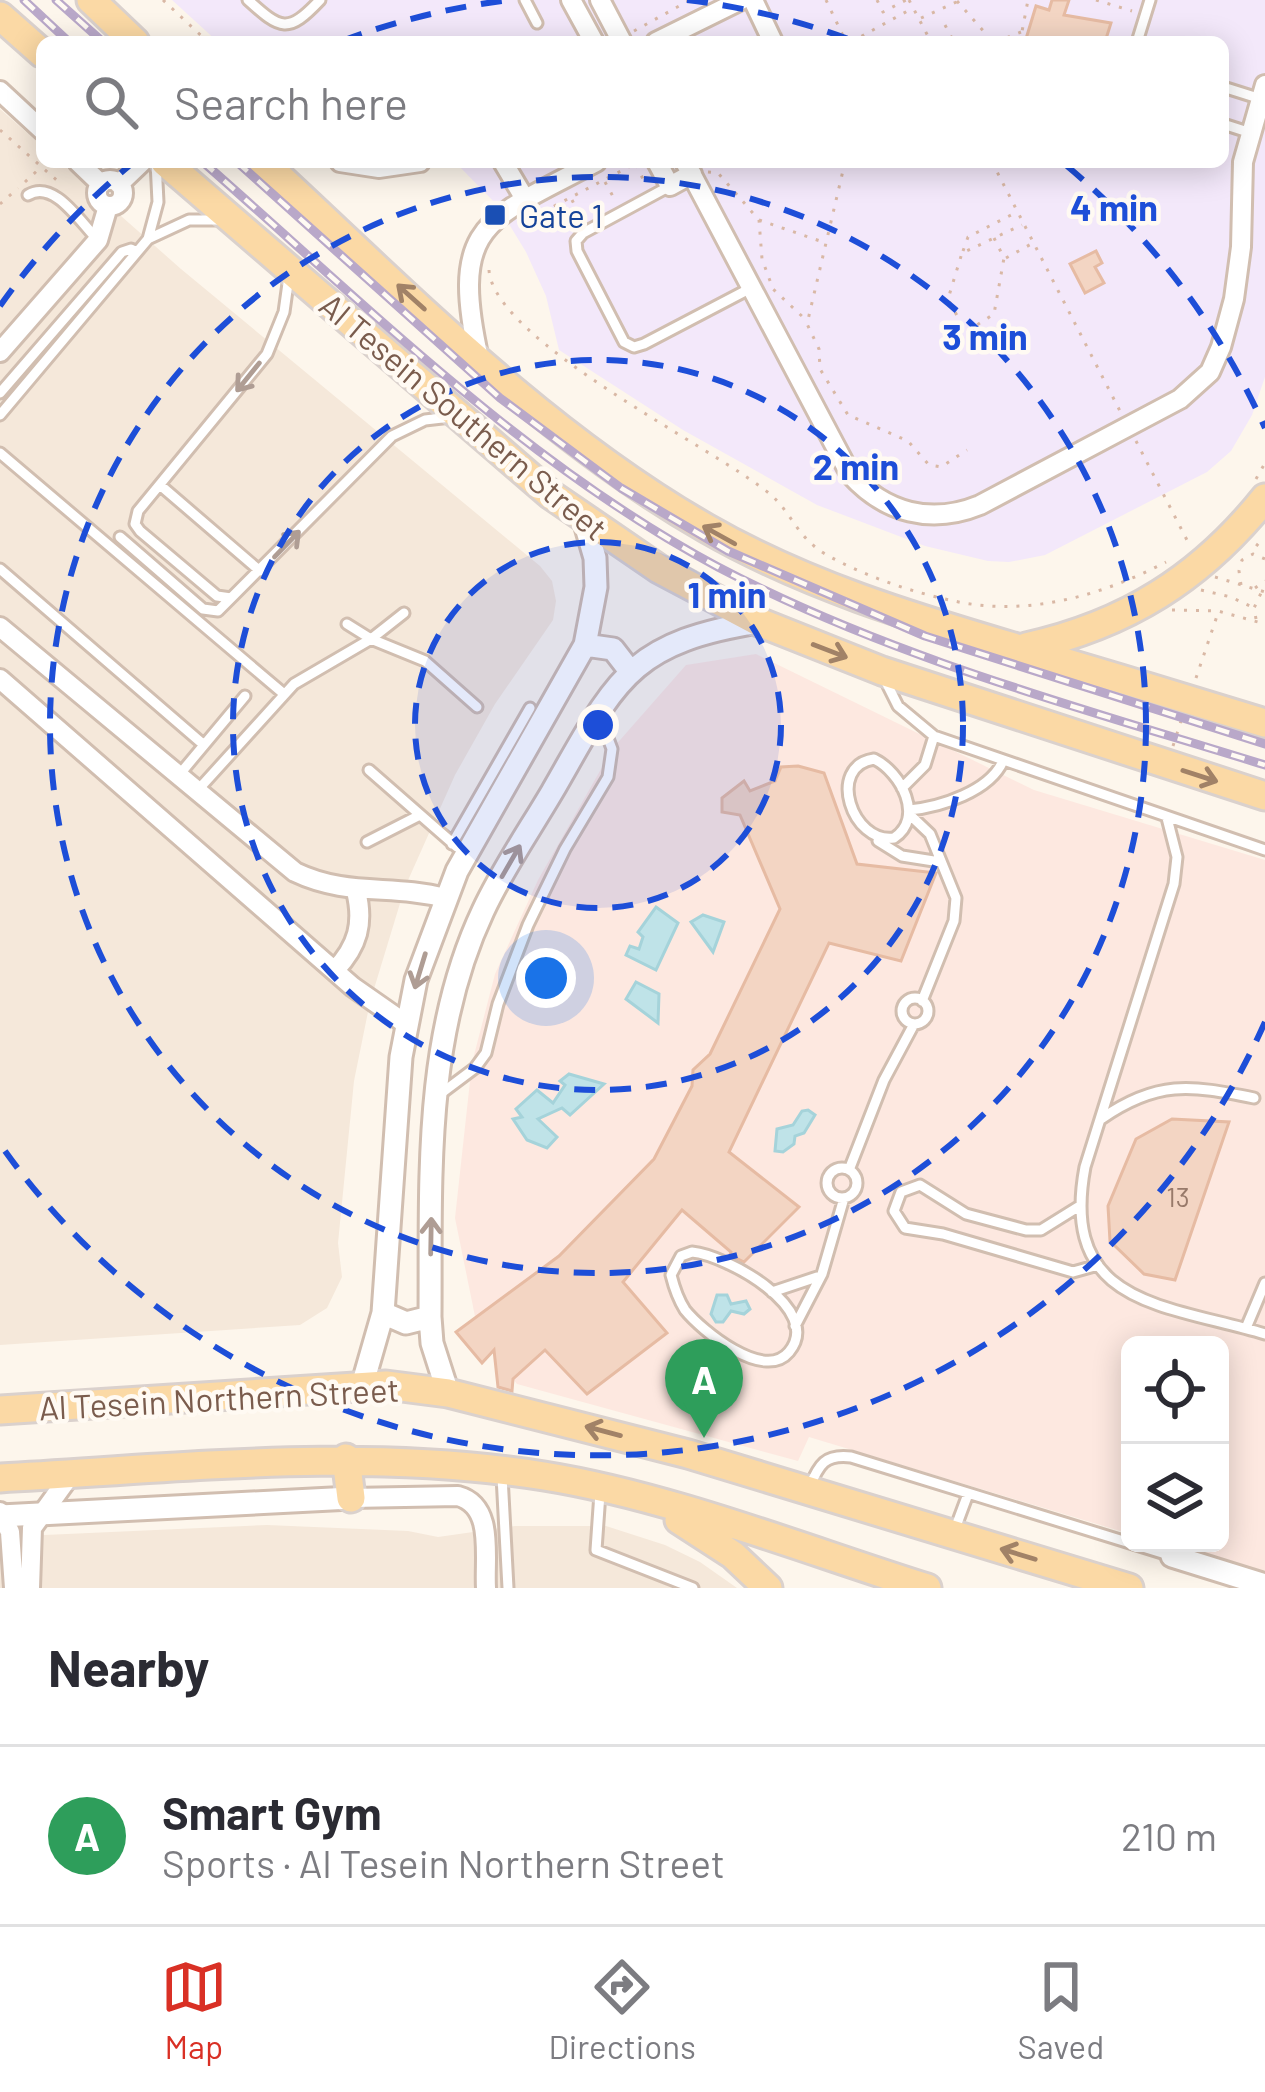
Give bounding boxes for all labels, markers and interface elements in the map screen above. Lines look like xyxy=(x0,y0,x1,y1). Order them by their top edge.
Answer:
search box xyxy=(36,36,1229,168)
icon: search xyxy=(78,69,144,135)
text: Search here xyxy=(174,75,408,129)
text: 4 min xyxy=(1070,185,1158,228)
place label: Gate 1 xyxy=(519,195,603,235)
marker: Gate 1 xyxy=(482,202,508,228)
street label: Al Tesein Southern Street xyxy=(312,284,616,548)
one-way arrow xyxy=(396,284,426,312)
text: 3 min xyxy=(942,314,1028,357)
one-way arrow xyxy=(235,361,262,392)
text: 2 min xyxy=(813,444,899,487)
one-way arrow xyxy=(702,522,737,546)
one-way arrow xyxy=(272,530,301,559)
text: 1 min xyxy=(688,572,766,615)
one-way arrow xyxy=(811,642,848,664)
centre of rings xyxy=(577,704,619,746)
one-way arrow xyxy=(1180,766,1218,788)
one-way arrow xyxy=(500,844,524,879)
your location xyxy=(516,948,576,1008)
one-way arrow xyxy=(408,951,430,989)
house number: 13 xyxy=(1166,1180,1190,1212)
one-way arrow xyxy=(419,1217,442,1256)
map controls xyxy=(1121,1336,1229,1552)
button: locate xyxy=(1121,1336,1229,1444)
pin: A xyxy=(665,1339,743,1438)
street label: Al Tesein Northern Street xyxy=(38,1369,400,1427)
one-way arrow xyxy=(585,1418,623,1440)
button: layers xyxy=(1121,1444,1229,1552)
one-way arrow xyxy=(999,1542,1037,1564)
text: Nearby xyxy=(48,1636,209,1697)
text: Smart Gym xyxy=(162,1785,382,1839)
text: A xyxy=(74,1812,100,1859)
text: 210 m xyxy=(1121,1812,1217,1859)
text: Sports · Al Tesein Northern Street xyxy=(162,1839,725,1886)
tab: Map xyxy=(161,1954,227,2066)
tab: Directions xyxy=(548,1954,696,2066)
tab: Saved xyxy=(1018,1954,1104,2066)

